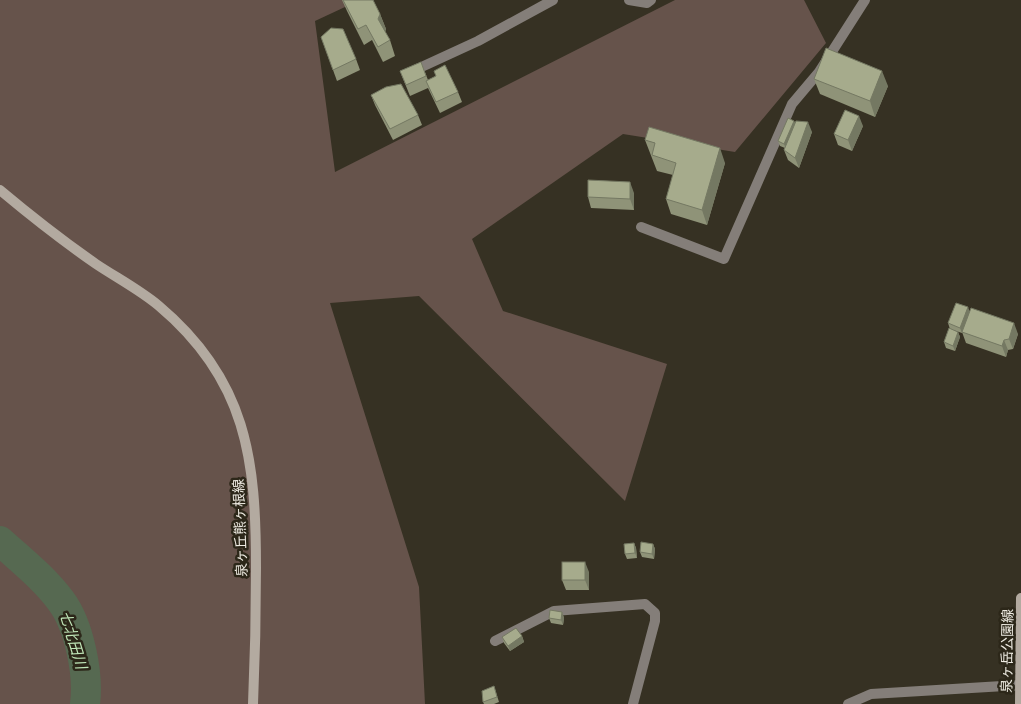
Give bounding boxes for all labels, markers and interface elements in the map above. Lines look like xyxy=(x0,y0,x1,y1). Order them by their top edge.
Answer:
street label: 泉ヶ丘熊ヶ根線 xyxy=(230,479,250,577)
water label: 七北田川 xyxy=(56,609,91,673)
street label: 泉ヶ岳公園線 xyxy=(998,609,1016,693)

